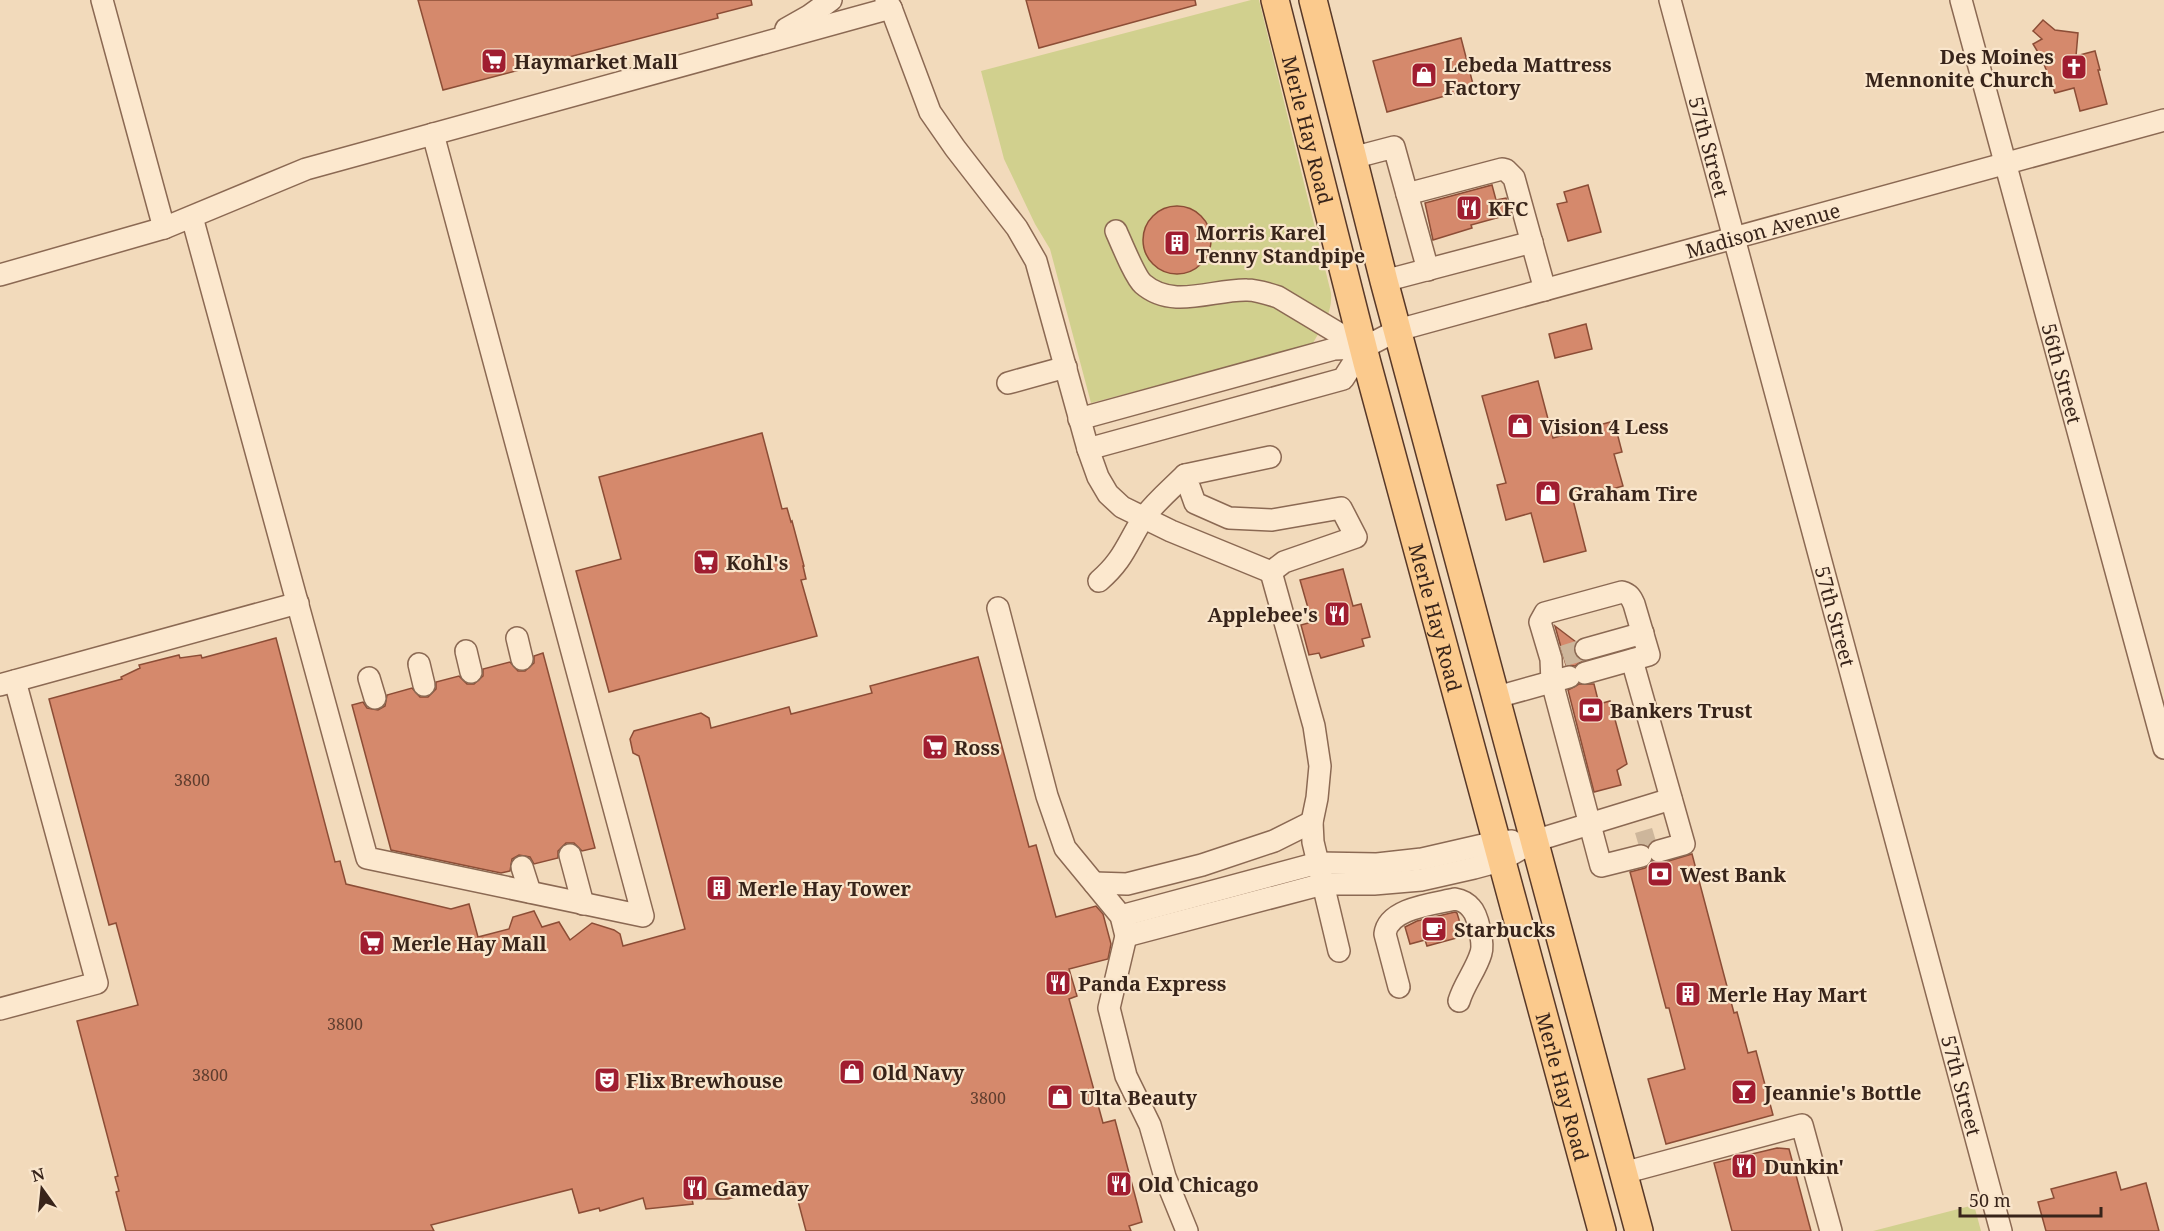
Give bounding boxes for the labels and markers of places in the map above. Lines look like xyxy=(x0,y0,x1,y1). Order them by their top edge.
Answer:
place label: Des Moines Mennonite Church xyxy=(1865,43,2054,93)
supermarket icon: Haymarket Mall xyxy=(479,46,509,76)
place label: Haymarket Mall xyxy=(514,48,678,75)
place label: Lebeda Mattress Factory xyxy=(1444,51,1612,101)
church icon: Des Moines Mennonite Church xyxy=(2059,52,2089,82)
shop icon: Lebeda Mattress Factory xyxy=(1409,60,1439,90)
restaurant icon: KFC xyxy=(1454,193,1484,223)
place label: KFC xyxy=(1488,195,1528,222)
place label: Morris Karel Tenny Standpipe xyxy=(1196,219,1365,269)
building icon: Morris Karel Tenny Standpipe xyxy=(1162,228,1192,258)
shop icon: Vision 4 Less xyxy=(1505,411,1535,441)
place label: Vision 4 Less xyxy=(1540,413,1669,440)
shop icon: Graham Tire xyxy=(1533,478,1563,508)
place label: Graham Tire xyxy=(1568,480,1698,507)
supermarket icon: Kohl's xyxy=(691,547,721,577)
place label: Kohl's xyxy=(726,549,788,576)
restaurant icon: Applebee's xyxy=(1322,599,1352,629)
place label: Applebee's xyxy=(1207,601,1318,628)
bank icon: Bankers Trust xyxy=(1576,695,1606,725)
place label: Bankers Trust xyxy=(1610,697,1752,724)
supermarket icon: Ross xyxy=(920,732,950,762)
place label: Ross xyxy=(954,734,1000,761)
bank icon: West Bank xyxy=(1645,859,1675,889)
place label: West Bank xyxy=(1680,861,1786,888)
building icon: Merle Hay Tower xyxy=(704,873,734,903)
place label: Merle Hay Tower xyxy=(738,875,912,902)
cafe icon: Starbucks xyxy=(1419,914,1449,944)
place label: Starbucks xyxy=(1454,916,1555,943)
supermarket icon: Merle Hay Mall xyxy=(357,928,387,958)
place label: Merle Hay Mall xyxy=(392,930,547,957)
restaurant icon: Panda Express xyxy=(1043,968,1073,998)
place label: Panda Express xyxy=(1078,970,1226,997)
building icon: Merle Hay Mart xyxy=(1673,979,1703,1009)
place label: Merle Hay Mart xyxy=(1708,981,1867,1008)
shop icon: Old Navy xyxy=(837,1057,867,1087)
place label: Old Navy xyxy=(872,1059,965,1086)
theatre icon: Flix Brewhouse xyxy=(592,1065,622,1095)
place label: Flix Brewhouse xyxy=(626,1067,783,1094)
bar icon: Jeannie's Bottle xyxy=(1729,1077,1759,1107)
place label: Jeannie's Bottle xyxy=(1763,1079,1922,1106)
shop icon: Ulta Beauty xyxy=(1045,1082,1075,1112)
place label: Ulta Beauty xyxy=(1080,1084,1198,1111)
restaurant icon: Dunkin' xyxy=(1729,1151,1759,1181)
place label: Dunkin' xyxy=(1764,1153,1844,1180)
restaurant icon: Old Chicago xyxy=(1104,1169,1134,1199)
place label: Old Chicago xyxy=(1138,1171,1259,1198)
restaurant icon: Gameday xyxy=(680,1173,710,1203)
place label: Gameday xyxy=(714,1175,809,1202)

